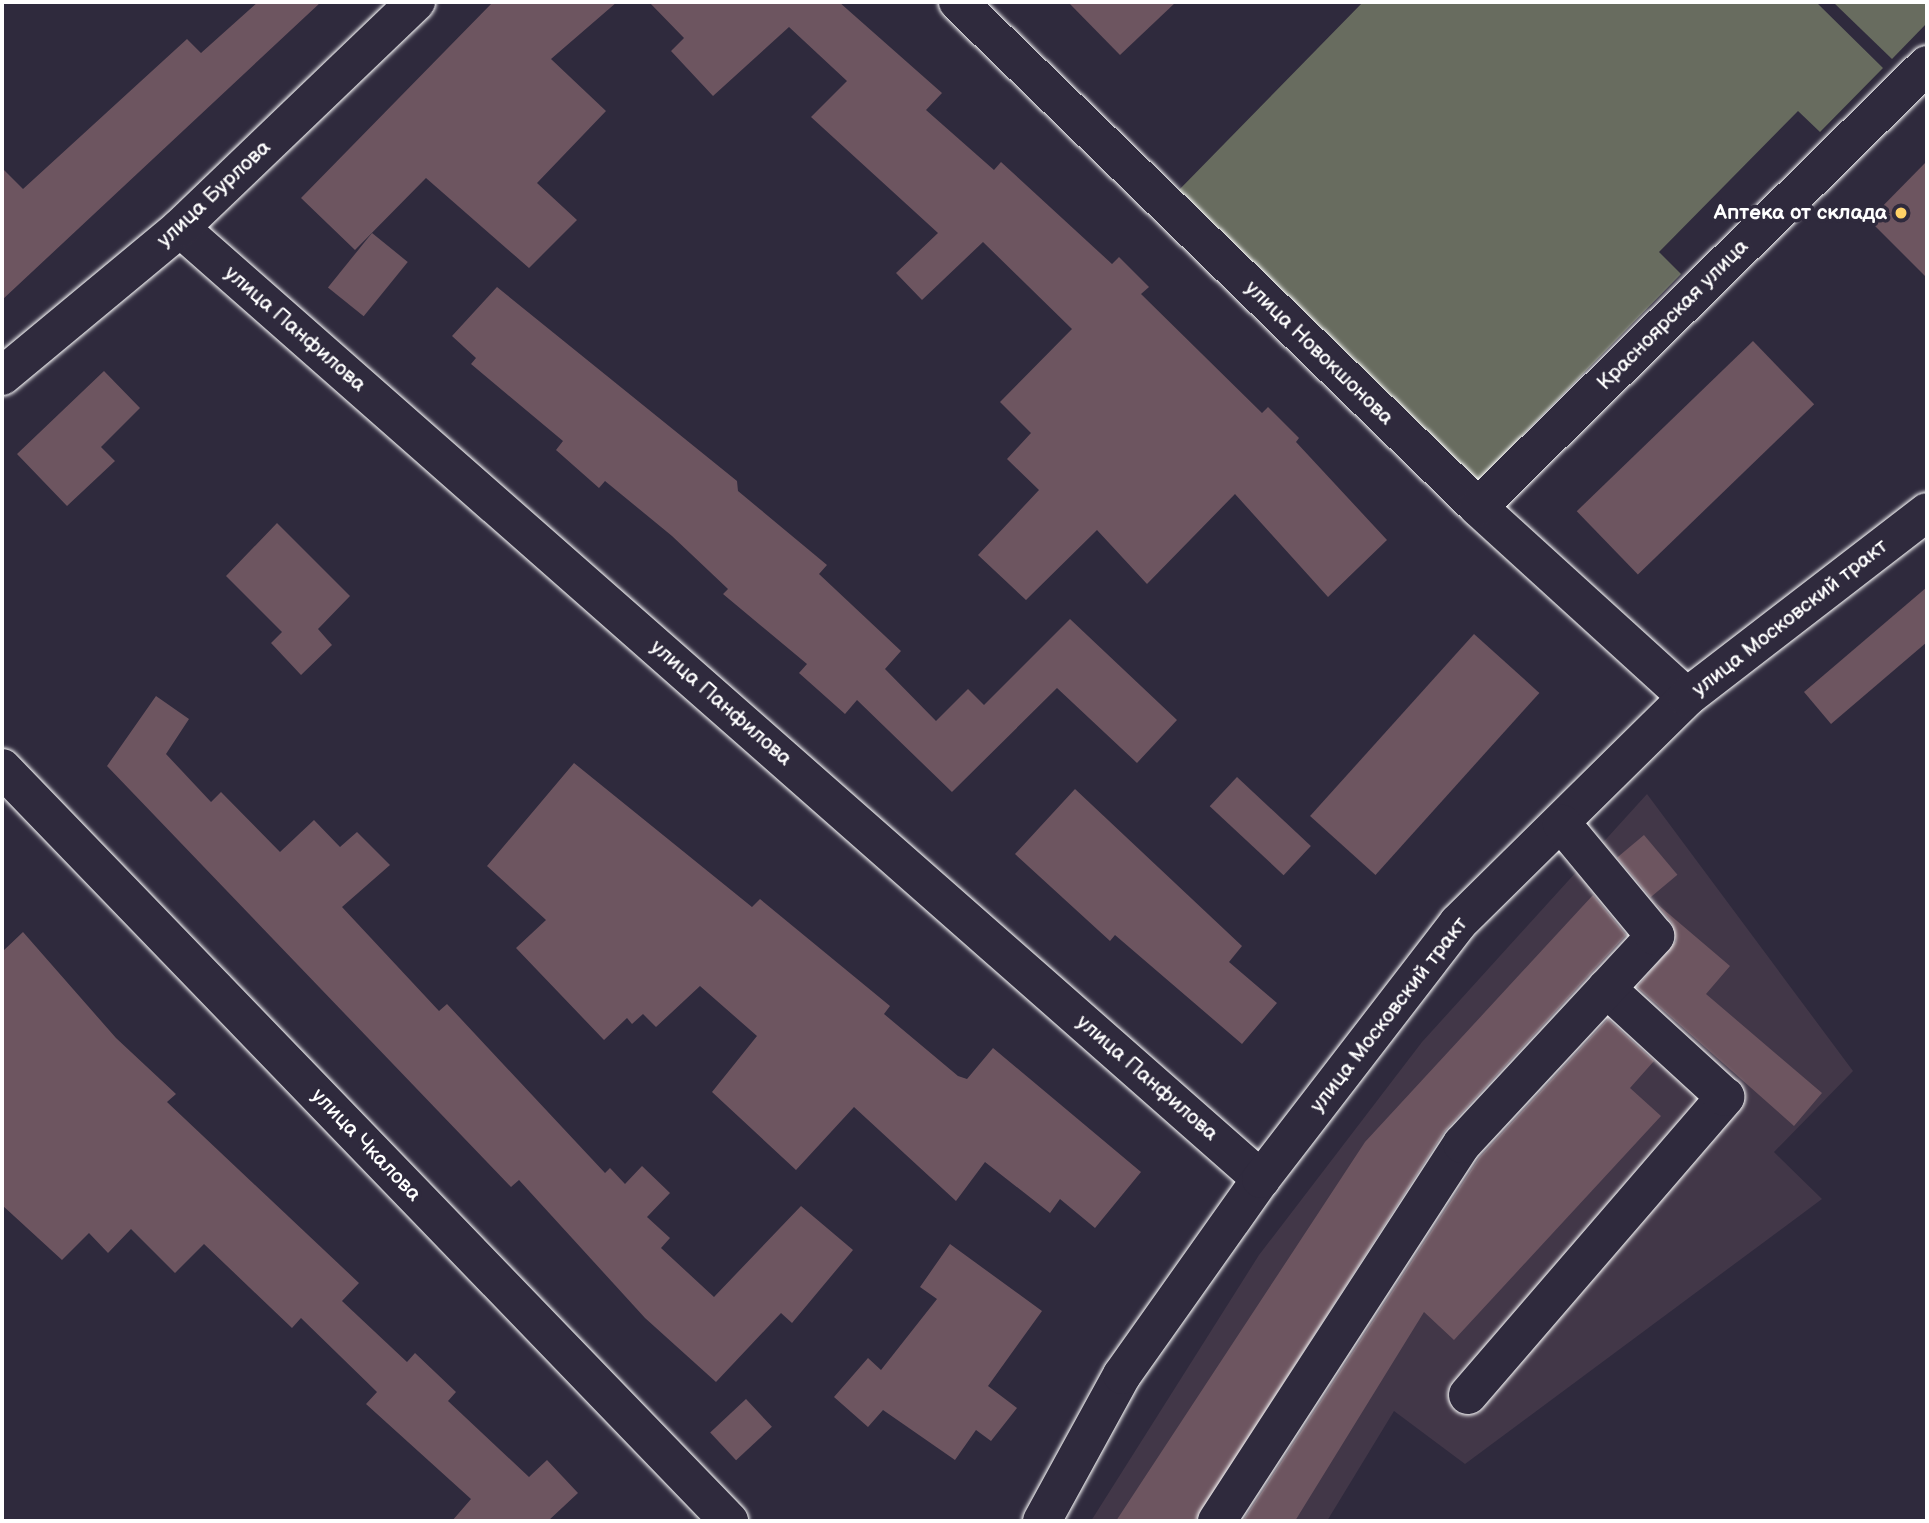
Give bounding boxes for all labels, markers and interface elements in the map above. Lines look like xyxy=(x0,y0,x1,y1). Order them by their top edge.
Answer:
street label: улица Бурлова xyxy=(152,135,276,253)
place label: Аптека от склада xyxy=(1714,200,1887,226)
marker: Аптека от склада xyxy=(1893,205,1909,221)
street label: Красноярская улица xyxy=(1592,234,1754,396)
street label: улица Панфилова xyxy=(219,261,371,397)
street label: улица Новокшонова xyxy=(1239,276,1399,430)
street label: улица Московский тракт xyxy=(1687,534,1893,702)
street label: улица Панфилова xyxy=(645,635,797,771)
street label: улица Московский тракт xyxy=(1305,912,1473,1118)
street label: улица Панфилова xyxy=(1071,1010,1223,1146)
street label: улица Чкалова xyxy=(306,1083,426,1207)

